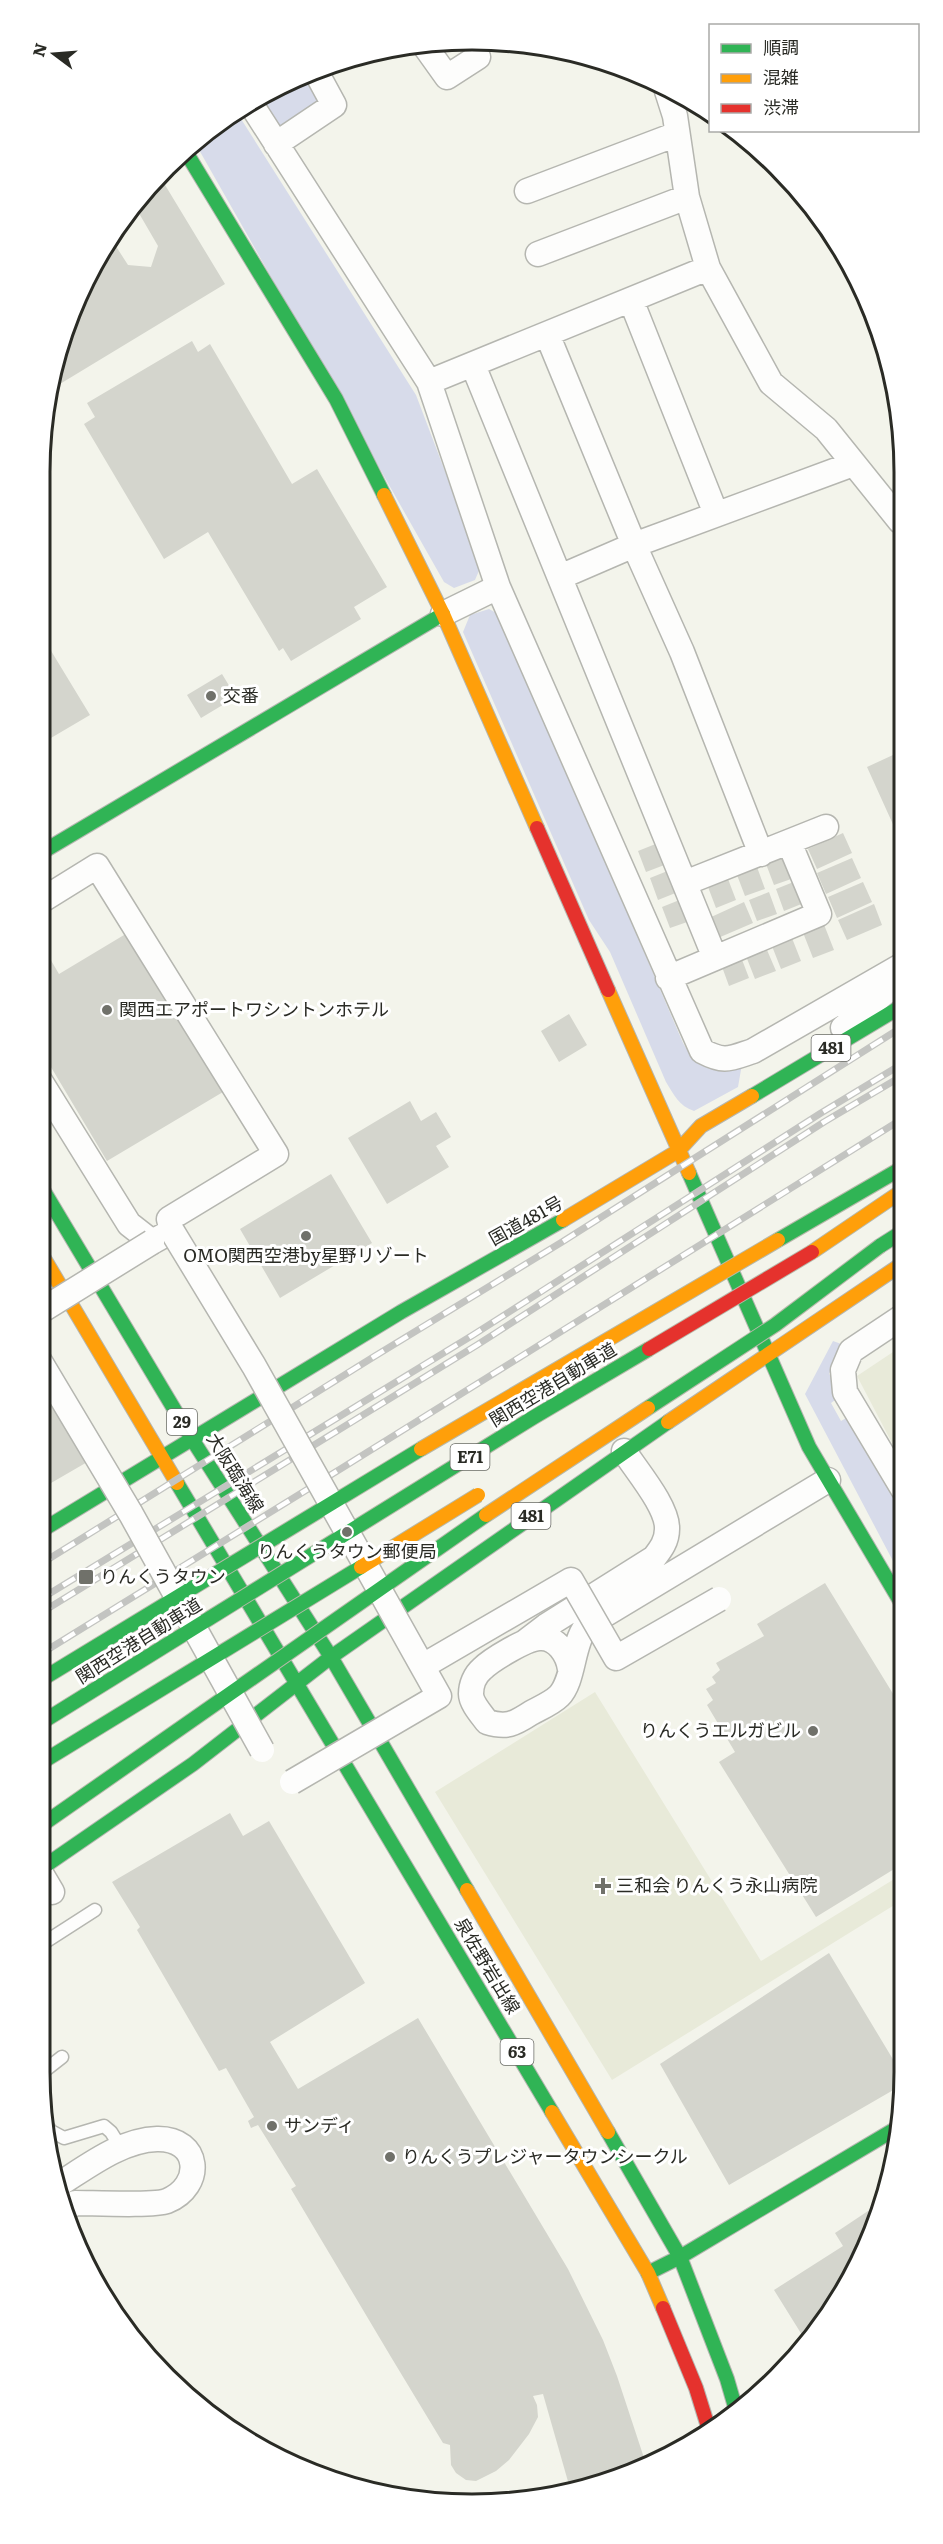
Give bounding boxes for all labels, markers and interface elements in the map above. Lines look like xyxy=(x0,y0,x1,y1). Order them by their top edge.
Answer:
north arrow xyxy=(24,24,84,84)
legend xyxy=(709,24,919,132)
text: 順調 xyxy=(763,33,799,60)
text: N xyxy=(25,40,52,59)
text: 混雑 xyxy=(763,63,799,90)
text: 渋滞 xyxy=(763,93,799,120)
place label: 交番 xyxy=(223,681,259,708)
marker: 交番 xyxy=(204,689,218,703)
place label: 関西エアポートワシントンホテル xyxy=(119,995,389,1022)
marker: 関西エアポートワシントンホテル xyxy=(100,1003,114,1017)
road number: 481 xyxy=(812,1035,850,1061)
street label: 国道481号 xyxy=(483,1188,567,1251)
marker: OMO関西空港by星野リゾート xyxy=(299,1229,313,1243)
place label: OMO関西空港by星野リゾート xyxy=(183,1241,429,1268)
street label: 関西空港自動車道 xyxy=(484,1335,621,1432)
road number: 29 xyxy=(167,1409,197,1435)
street label: 大阪臨海線 xyxy=(201,1427,272,1518)
road number: E71 xyxy=(450,1444,490,1470)
road number: 481 xyxy=(512,1503,550,1529)
marker: りんくうタウン郵便局 xyxy=(340,1525,354,1539)
place label: りんくうタウン郵便局 xyxy=(257,1537,437,1564)
place label: りんくうタウン xyxy=(100,1562,226,1589)
marker: りんくうタウン xyxy=(77,1568,95,1586)
street label: 関西空港自動車道 xyxy=(70,1590,206,1689)
place label: りんくうエルガビル xyxy=(640,1716,801,1743)
marker: りんくうエルガビル xyxy=(806,1724,820,1738)
place label: 三和会 りんくう永山病院 xyxy=(616,1871,817,1898)
marker: 三和会 りんくう永山病院 xyxy=(594,1877,612,1895)
street label: 泉佐野岩出線 xyxy=(449,1912,528,2018)
road number: 63 xyxy=(500,2039,534,2065)
place label: サンディ xyxy=(284,2111,355,2138)
marker: サンディ xyxy=(265,2119,279,2133)
place label: りんくうプレジャータウンシークル xyxy=(402,2142,688,2169)
marker: りんくうプレジャータウンシークル xyxy=(383,2150,397,2164)

